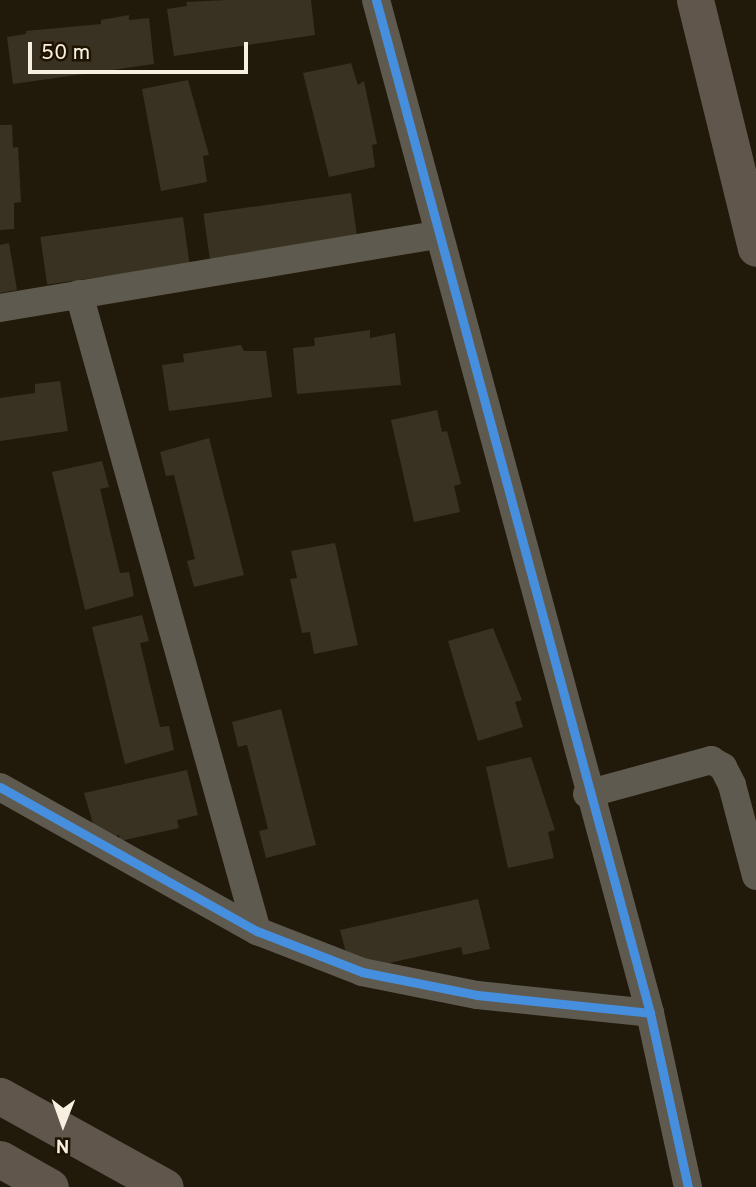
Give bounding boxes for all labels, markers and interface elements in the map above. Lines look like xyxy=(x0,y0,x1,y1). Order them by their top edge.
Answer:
scale bar xyxy=(32,28,252,72)
text: 50 m xyxy=(41,40,90,67)
north arrow xyxy=(28,1089,98,1159)
text: N xyxy=(56,1133,70,1157)

